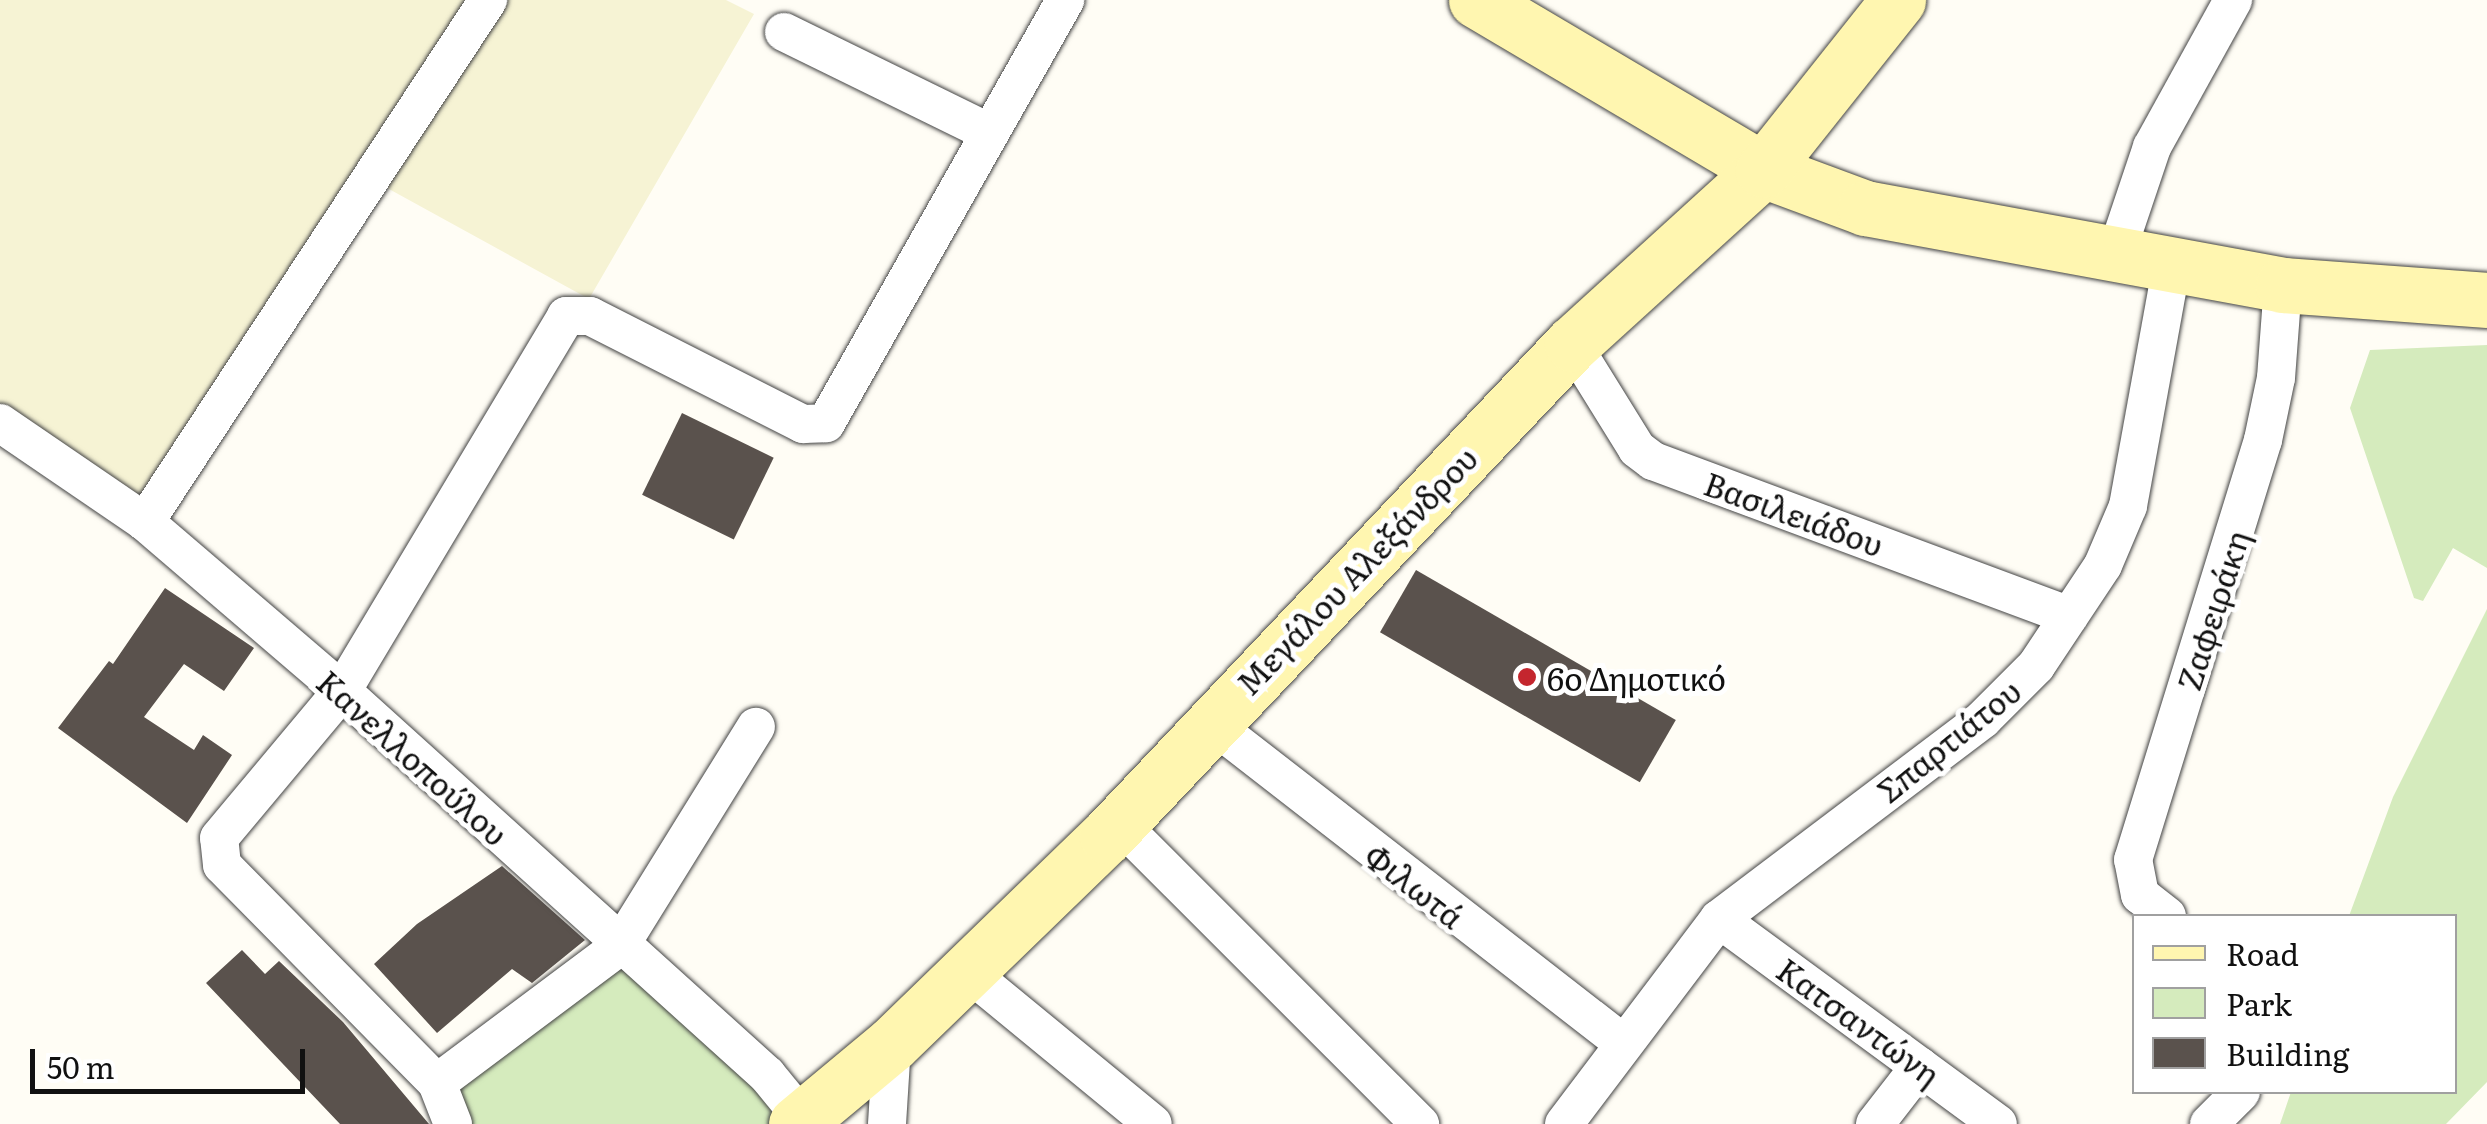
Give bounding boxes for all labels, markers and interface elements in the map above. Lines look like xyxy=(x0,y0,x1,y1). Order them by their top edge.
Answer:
street label: Μεγάλου Αλεξάνδρου xyxy=(1228,438,1484,702)
street label: Βασιλειάδου xyxy=(1699,463,1889,563)
street label: Ζαφειράκη xyxy=(2168,525,2256,695)
place label: 6ο Δημοτικό xyxy=(1547,658,1726,696)
street label: Κανελλοπούλου xyxy=(310,662,516,852)
marker: 6ο Δημοτικό xyxy=(1516,666,1538,688)
street label: Σπαρτιάτου xyxy=(1869,671,2027,809)
street label: Φιλωτά xyxy=(1358,834,1472,936)
legend xyxy=(2132,914,2457,1094)
text: Road xyxy=(2226,931,2299,975)
street label: Κατσαντώνη xyxy=(1770,949,1948,1093)
text: Park xyxy=(2226,981,2292,1025)
scale bar xyxy=(35,1029,310,1091)
text: Building xyxy=(2226,1031,2350,1075)
text: 50 m xyxy=(47,1044,115,1088)

